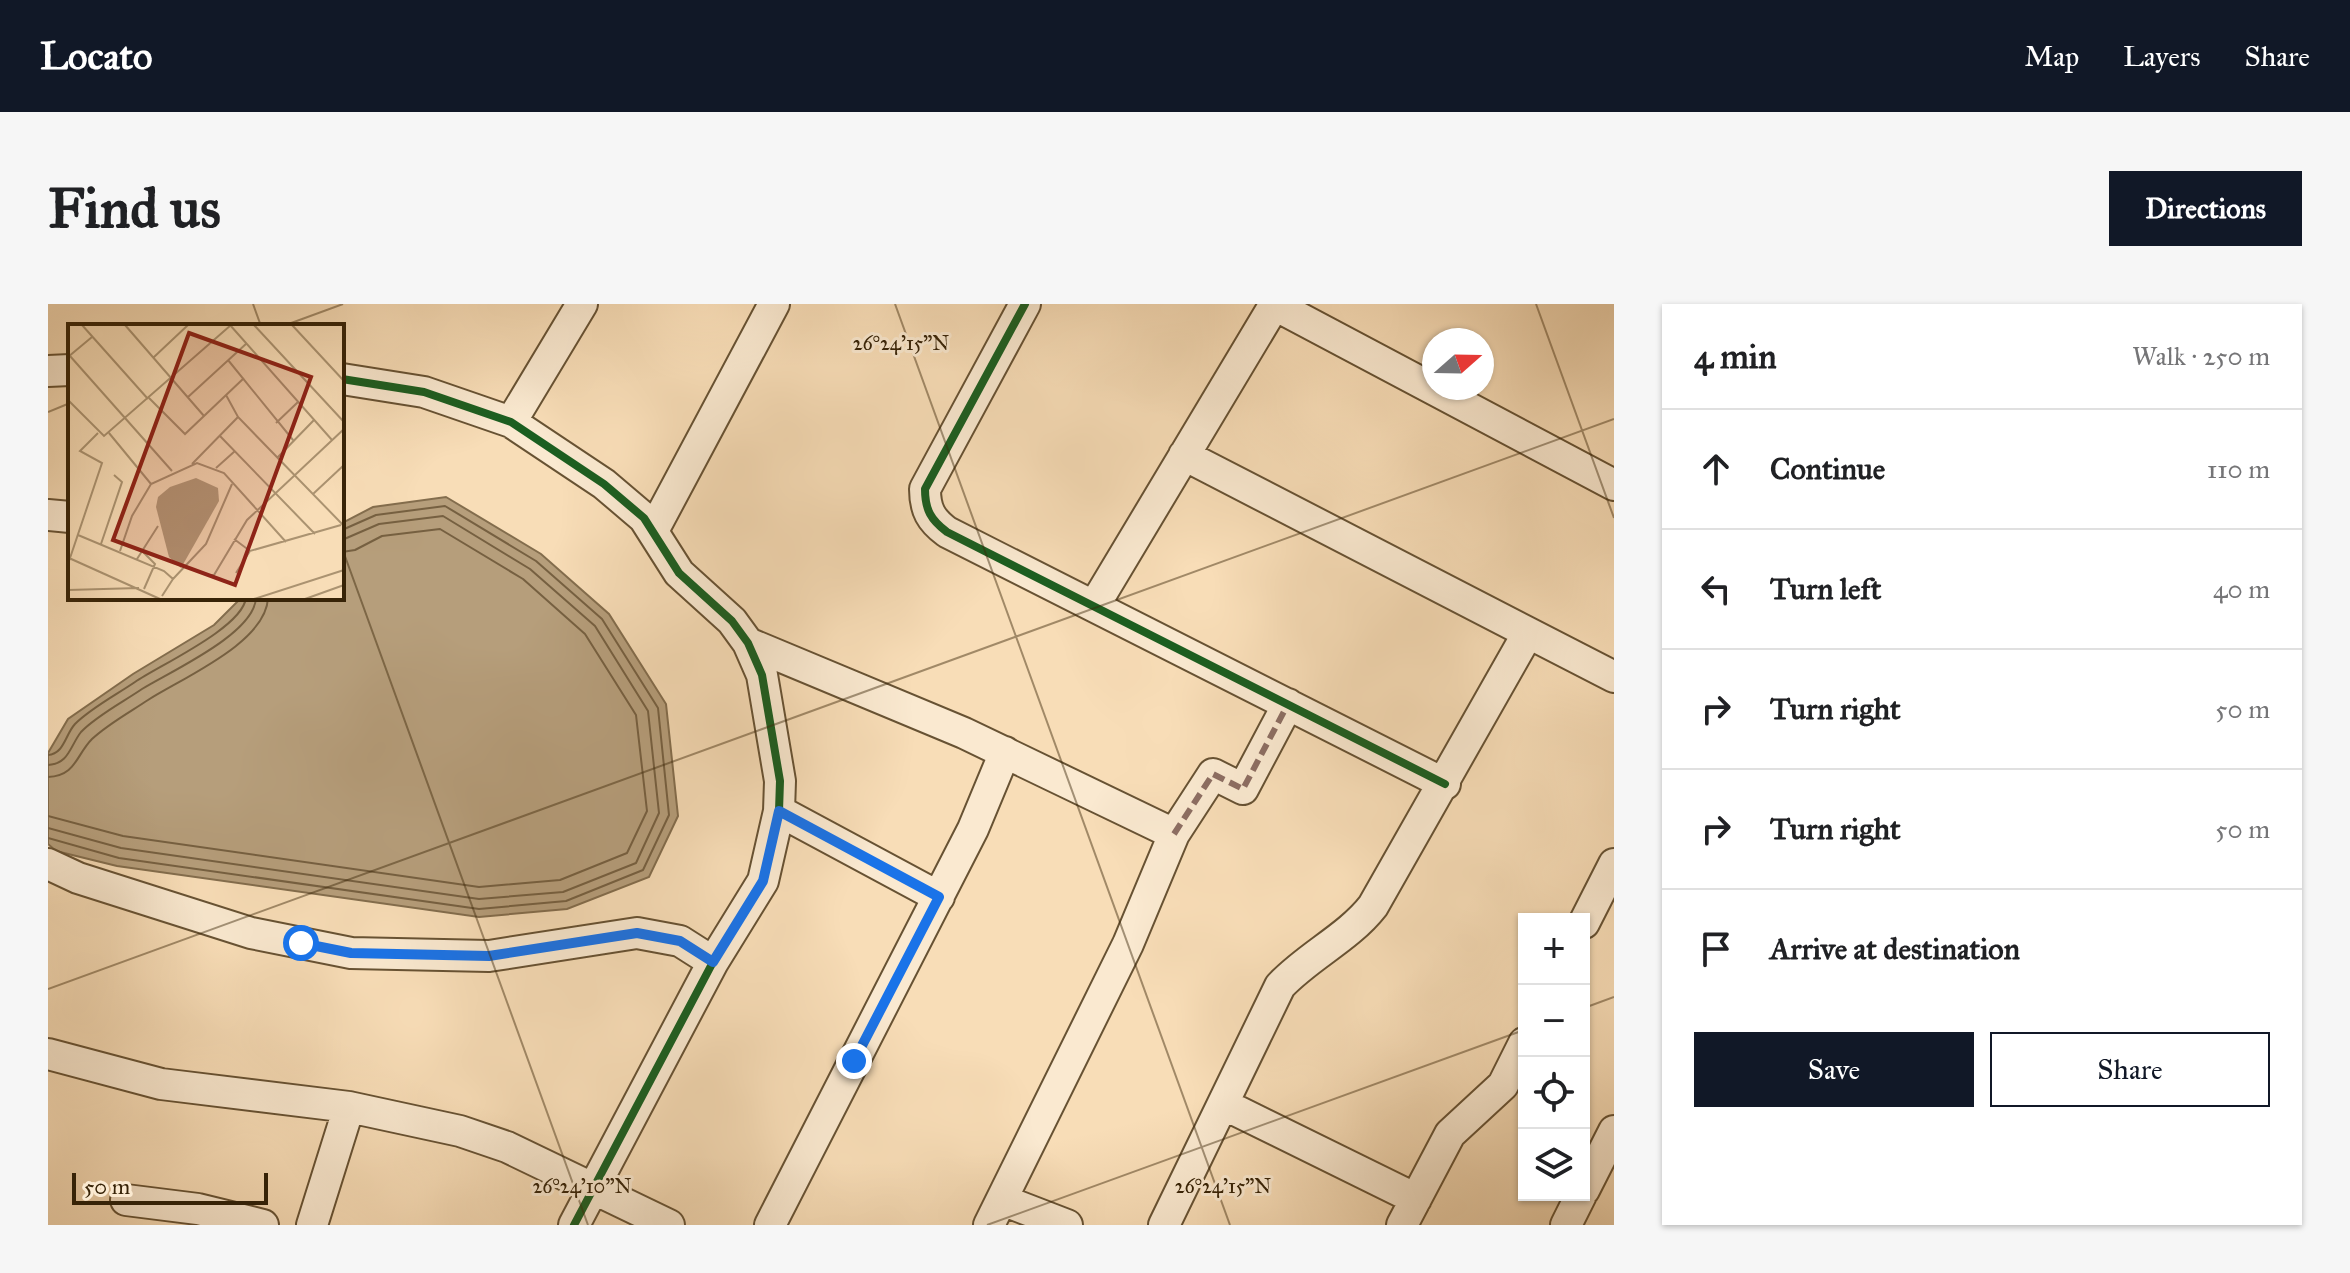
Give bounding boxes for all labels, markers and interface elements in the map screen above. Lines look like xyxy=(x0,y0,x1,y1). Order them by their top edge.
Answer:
text: Locato xyxy=(40,33,153,79)
text: Map xyxy=(2024,39,2079,74)
text: Layers xyxy=(2123,39,2201,74)
text: Share xyxy=(2245,39,2310,74)
button: Directions xyxy=(2109,171,2302,246)
text: Find us xyxy=(48,174,221,242)
inset map xyxy=(68,324,344,600)
north arrow xyxy=(1422,328,1494,400)
text: 26°24'15"N xyxy=(853,331,949,355)
text: 4 min xyxy=(1694,336,1777,377)
text: Walk · 250 m xyxy=(2132,340,2270,372)
icon: ahead xyxy=(1694,447,1738,491)
text: Continue xyxy=(1770,451,1885,487)
text: 110 m xyxy=(2207,453,2270,485)
icon: left xyxy=(1694,567,1738,611)
text: Turn left xyxy=(1770,571,1881,607)
text: 40 m xyxy=(2213,573,2270,605)
icon: right xyxy=(1694,687,1738,731)
text: Turn right xyxy=(1770,691,1901,727)
text: 50 m xyxy=(2215,693,2270,725)
icon: right xyxy=(1694,807,1738,851)
text: Turn right xyxy=(1770,811,1901,847)
text: 50 m xyxy=(2215,813,2270,845)
map controls xyxy=(1518,913,1590,1201)
button: + xyxy=(1518,913,1590,985)
route start xyxy=(283,925,319,961)
icon: arrive xyxy=(1694,927,1738,971)
text: Arrive at destination xyxy=(1770,931,2020,967)
button: − xyxy=(1518,985,1590,1057)
button: Save xyxy=(1694,1032,1974,1107)
button: Share xyxy=(1990,1032,2270,1107)
route end xyxy=(836,1043,872,1079)
button: locate xyxy=(1518,1057,1590,1129)
button: layers xyxy=(1518,1129,1590,1201)
scale bar xyxy=(72,1169,268,1205)
text: 50 m xyxy=(84,1173,130,1200)
text: 26°24'10"N xyxy=(532,1174,632,1198)
text: 26°24'15"N xyxy=(1175,1174,1271,1198)

